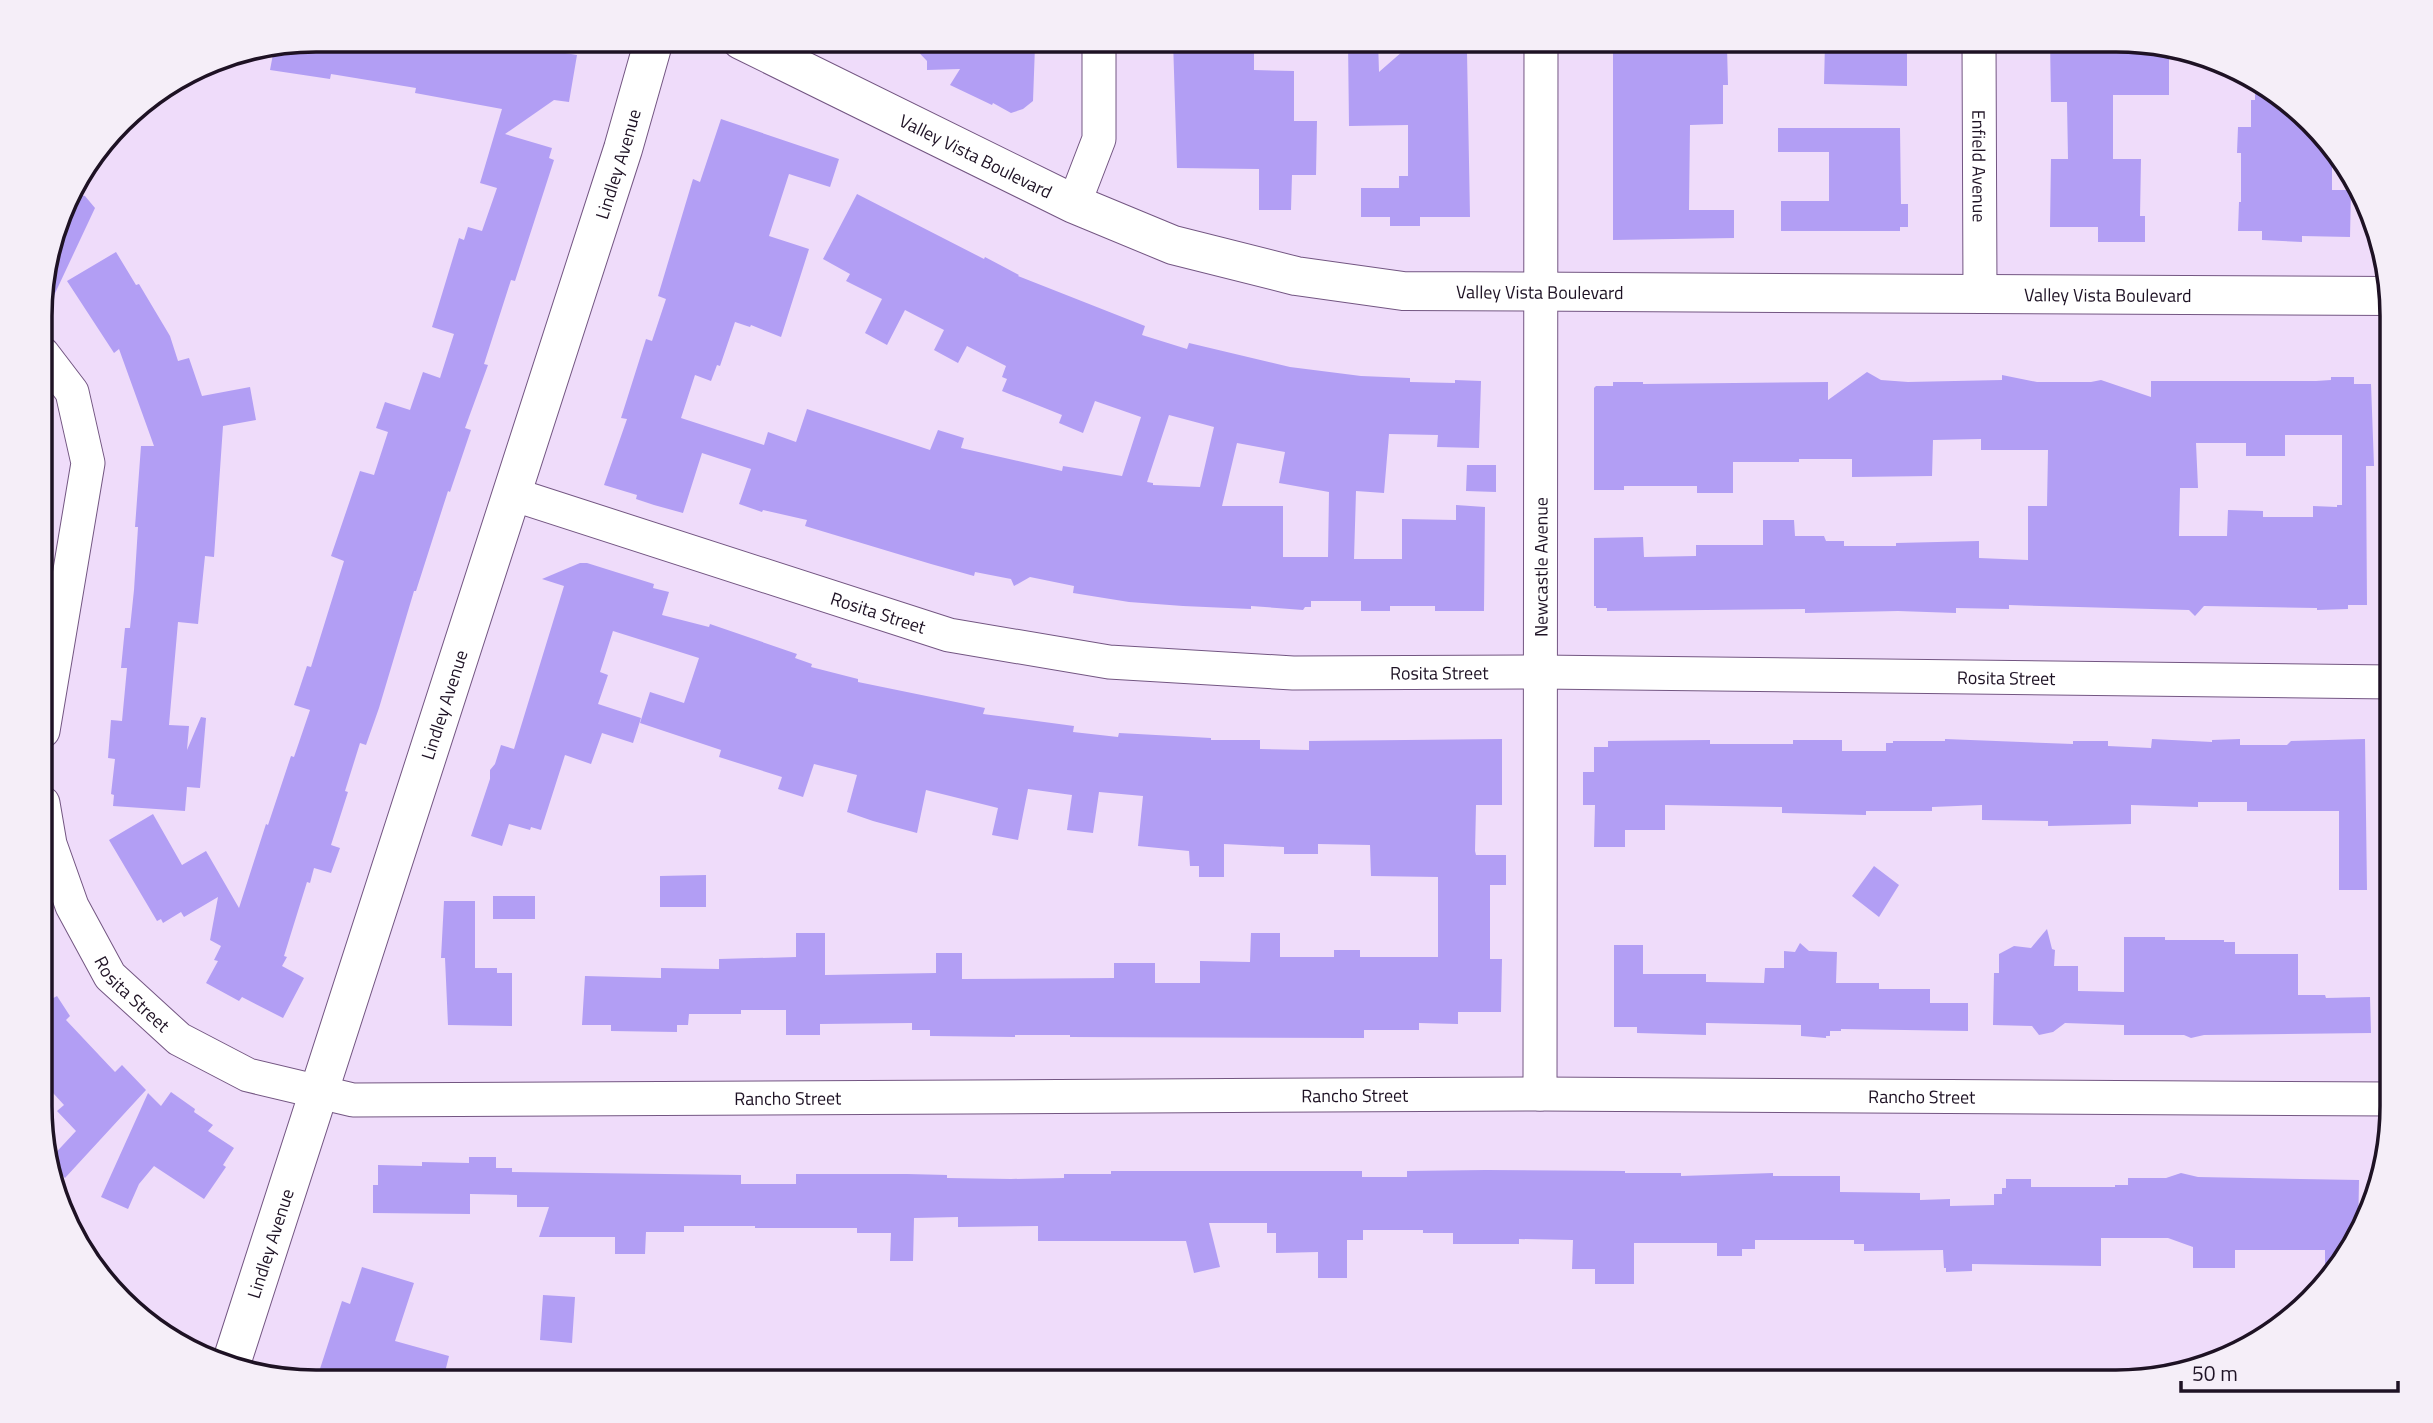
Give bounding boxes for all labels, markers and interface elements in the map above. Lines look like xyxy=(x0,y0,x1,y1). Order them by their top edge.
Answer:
street label: Lindley Avenue xyxy=(588,106,647,222)
street label: Valley Vista Boulevard xyxy=(895,107,1057,205)
street label: Enfield Avenue xyxy=(1966,110,1993,222)
street label: Valley Vista Boulevard xyxy=(1456,278,1624,306)
street label: Valley Vista Boulevard xyxy=(2024,281,2192,308)
street label: Newcastle Avenue xyxy=(1527,497,1554,637)
street label: Rosita Street xyxy=(827,584,930,640)
street label: Lindley Avenue xyxy=(413,646,474,763)
street label: Rosita Street xyxy=(1390,659,1489,686)
street label: Rosita Street xyxy=(1957,663,2056,692)
street label: Rosita Street xyxy=(88,951,177,1039)
street label: Rancho Street xyxy=(1301,1081,1409,1109)
street label: Rancho Street xyxy=(1868,1082,1976,1110)
street label: Rancho Street xyxy=(734,1084,842,1112)
street label: Lindley Avenue xyxy=(240,1185,300,1302)
scale bar xyxy=(2181,1350,2398,1394)
text: 50 m xyxy=(2192,1357,2238,1389)

